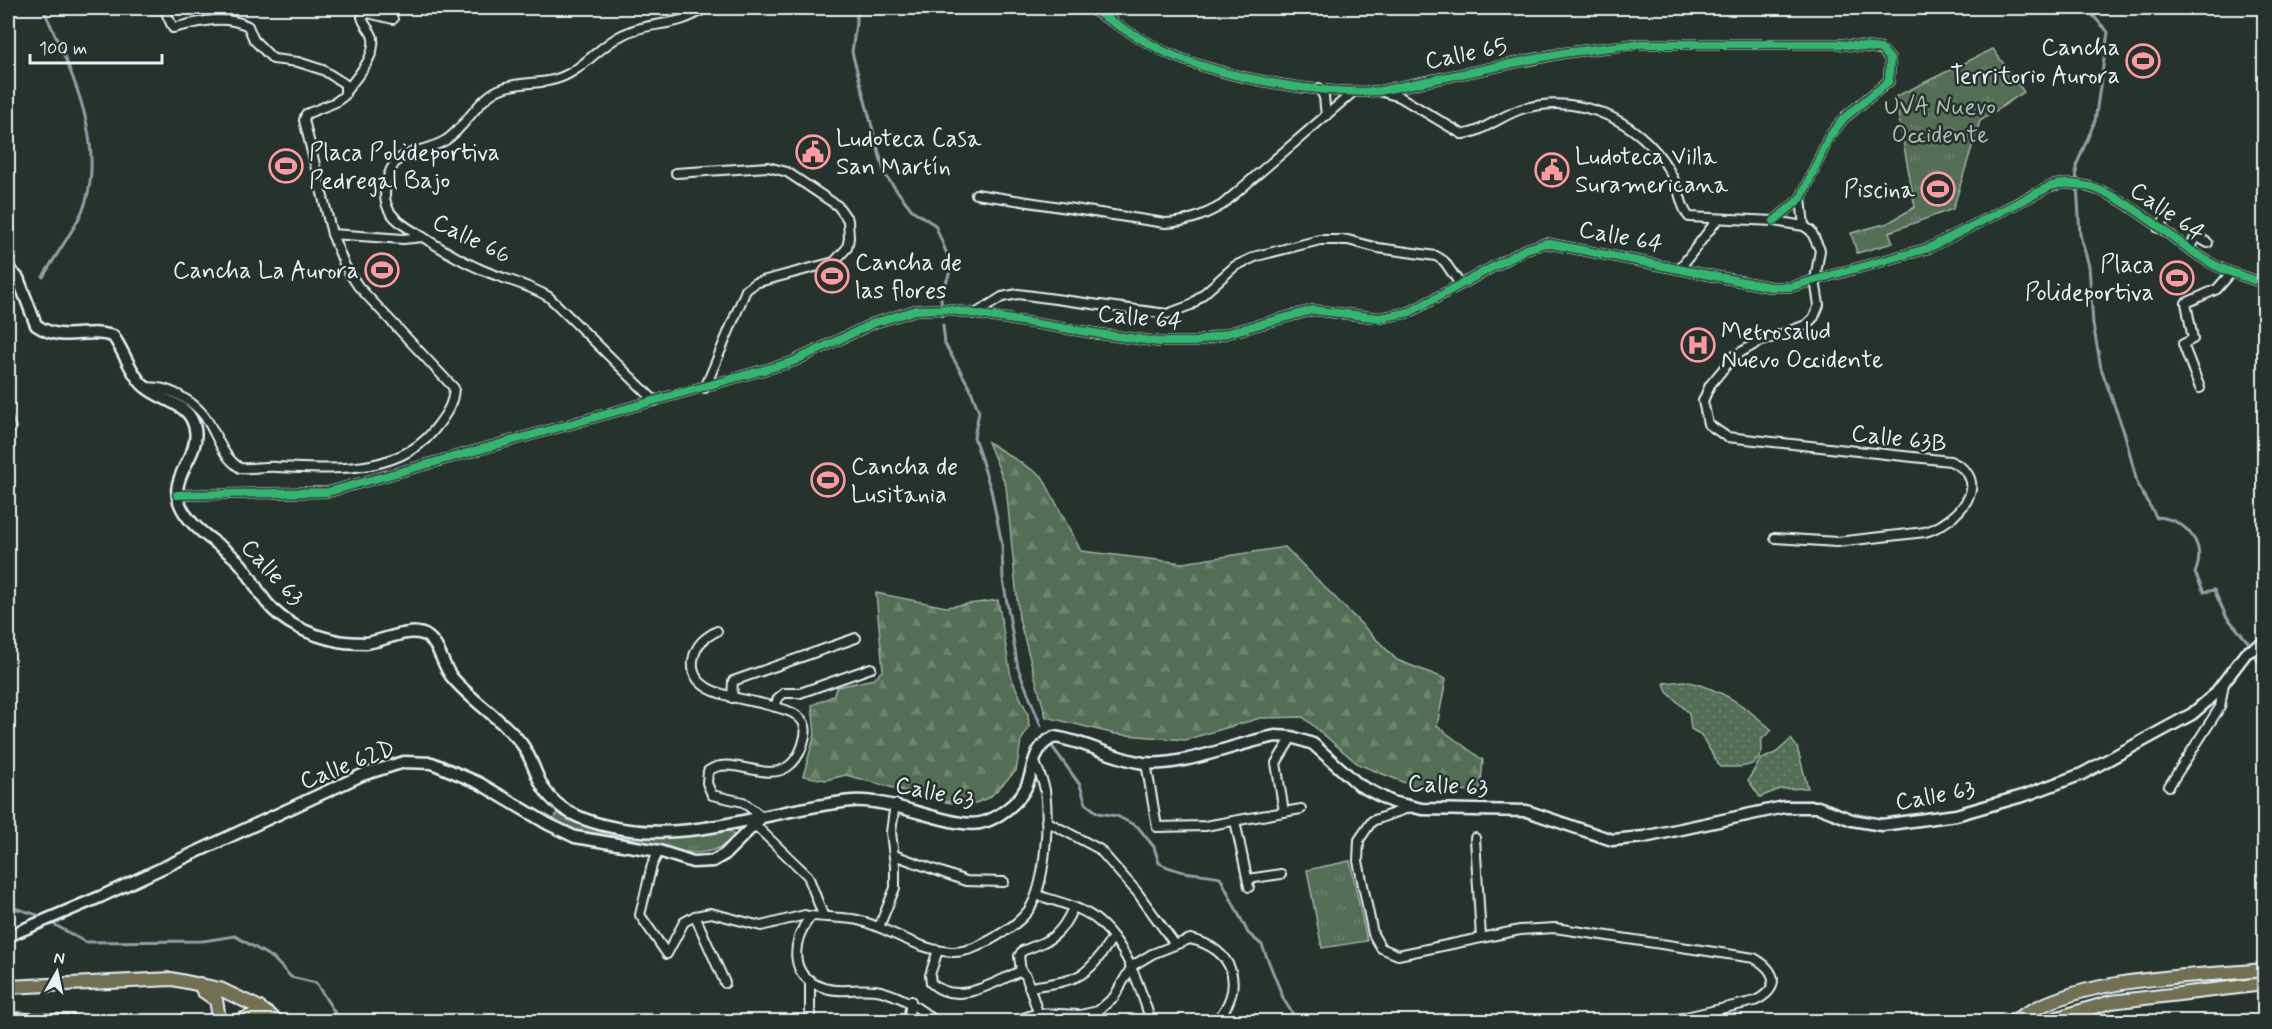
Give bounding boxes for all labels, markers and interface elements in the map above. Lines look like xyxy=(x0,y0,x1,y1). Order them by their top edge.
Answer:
scale bar xyxy=(30,27,162,65)
street label: Calle 65 xyxy=(1423,31,1510,78)
place label: Cancha Territorio Aurora xyxy=(1950,33,2120,92)
text: 100 m xyxy=(39,37,87,61)
sports icon: Cancha Territorio Aurora xyxy=(2125,43,2161,79)
park label: UVA Nuevo Occidente xyxy=(1884,92,1996,151)
place label: Ludoteca Casa San Martín xyxy=(836,124,982,183)
public building icon: Ludoteca Casa San Martín xyxy=(795,134,831,170)
place label: Placa Polideportiva Pedregal Bajo xyxy=(309,138,500,197)
place label: Ludoteca Villa Suramericana xyxy=(1575,142,1729,201)
sports icon: Placa Polideportiva Pedregal Bajo xyxy=(268,148,304,184)
public building icon: Ludoteca Villa Suramericana xyxy=(1534,152,1570,188)
sports icon: Piscina xyxy=(1920,171,1956,207)
place label: Piscina xyxy=(1844,175,1916,206)
street label: Calle 64 xyxy=(2123,175,2211,249)
street label: Calle 66 xyxy=(427,207,516,272)
street label: Calle 64 xyxy=(1576,214,1665,261)
place label: Cancha de las flores xyxy=(855,248,962,307)
place label: Placa Polideportiva xyxy=(2025,250,2154,309)
sports icon: Cancha La Aurora xyxy=(364,252,400,288)
place label: Cancha La Aurora xyxy=(173,256,359,287)
sports icon: Cancha de las flores xyxy=(814,258,850,294)
sports icon: Placa Polideportiva xyxy=(2159,260,2195,296)
street label: Calle 64 xyxy=(1096,299,1184,338)
place label: Metrosalud Nuevo Occidente xyxy=(1721,317,1883,376)
hospital icon: Metrosalud Nuevo Occidente xyxy=(1680,327,1716,363)
street label: Calle 63B xyxy=(1849,418,1948,461)
place label: Cancha de Lusitania xyxy=(851,452,958,511)
sports icon: Cancha de Lusitania xyxy=(810,462,846,498)
street label: Calle 63 xyxy=(233,533,310,613)
street label: Calle 62D xyxy=(296,733,400,798)
street label: Calle 63 xyxy=(1407,768,1489,805)
street label: Calle 63 xyxy=(892,770,977,817)
street label: Calle 63 xyxy=(1893,774,1978,819)
north arrow xyxy=(27,942,87,1002)
text: N xyxy=(52,947,66,970)

